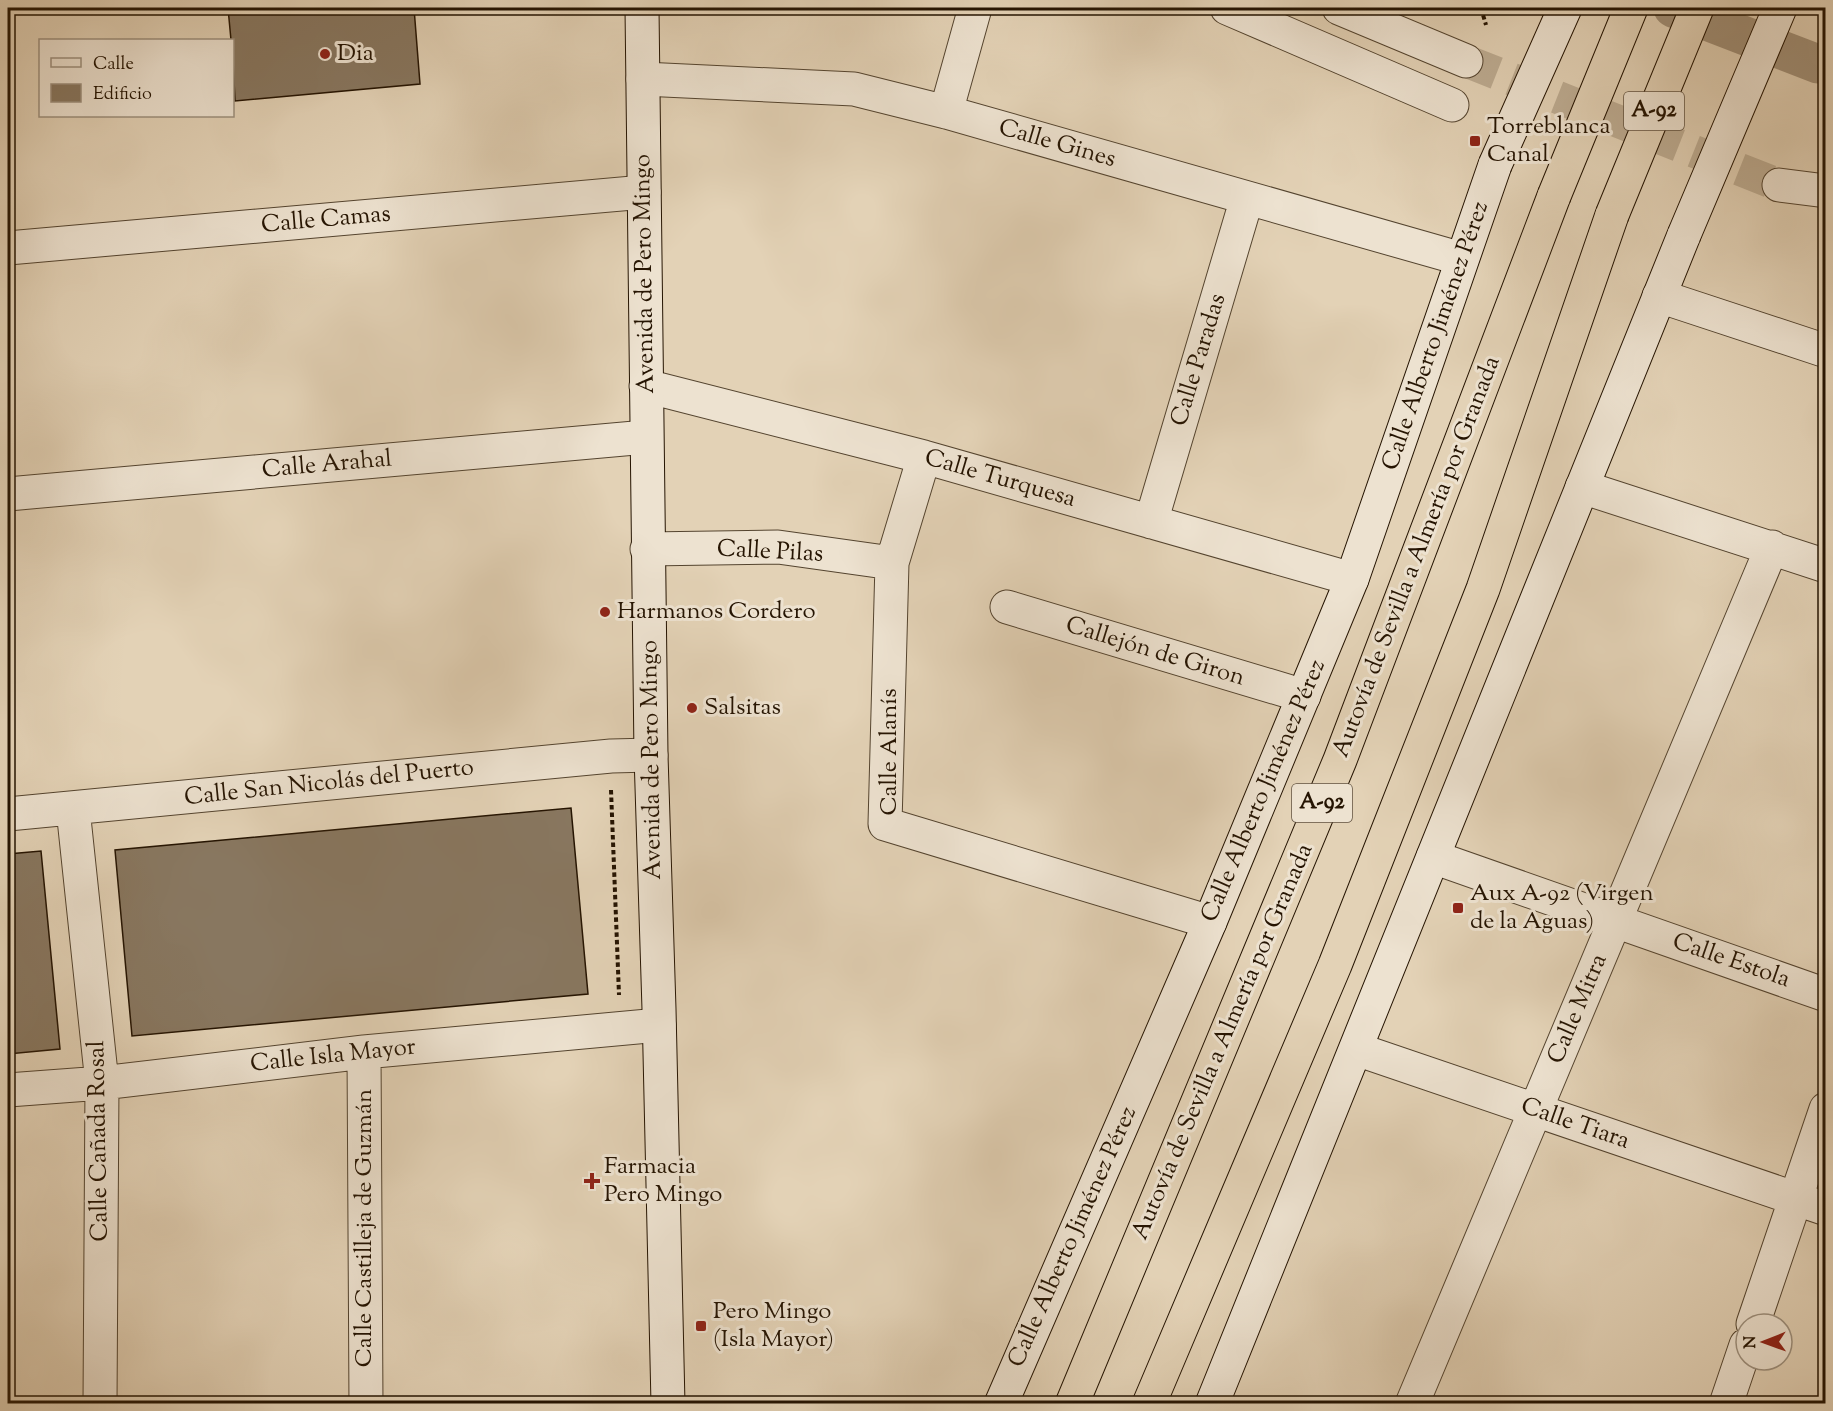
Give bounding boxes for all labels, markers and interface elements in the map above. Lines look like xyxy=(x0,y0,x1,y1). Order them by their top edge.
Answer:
place label: Dia xyxy=(337,37,374,71)
legend xyxy=(39,39,234,117)
marker: Dia xyxy=(318,47,332,61)
text: Calle xyxy=(93,52,134,78)
text: Edificio xyxy=(93,82,152,108)
road number: A-92 xyxy=(1624,92,1684,130)
place label: Torreblanca Canal xyxy=(1487,110,1610,172)
street label: Calle Gines xyxy=(994,111,1120,177)
marker: Torreblanca Canal xyxy=(1468,134,1482,148)
street label: Avenida de Pero Mingo xyxy=(626,154,664,394)
street label: Calle Camas xyxy=(260,197,392,243)
street label: Calle Alberto Jiménez Pérez xyxy=(1374,197,1498,475)
street label: Calle Paradas xyxy=(1163,289,1235,431)
street label: Autovía de Sevilla a Almería por Granada xyxy=(1325,351,1509,763)
street label: Calle Turquesa xyxy=(920,441,1080,517)
street label: Calle Arahal xyxy=(261,442,394,488)
street label: Calle Pilas xyxy=(716,532,824,572)
place label: Harmanos Cordero xyxy=(617,595,816,629)
marker: Harmanos Cordero xyxy=(598,605,612,619)
street label: Callejón de Giron xyxy=(1061,609,1249,695)
street label: Avenida de Pero Mingo xyxy=(633,640,671,880)
street label: Calle Alberto Jiménez Pérez xyxy=(1193,654,1335,928)
street label: Calle Alanís xyxy=(873,688,907,816)
place label: Salsitas xyxy=(704,691,781,725)
marker: Salsitas xyxy=(685,701,699,715)
street label: Calle San Nicolás del Puerto xyxy=(183,751,475,815)
road number: A-92 xyxy=(1292,784,1352,822)
street label: Autovía de Sevilla a Almería por Granada xyxy=(1124,839,1322,1245)
place label: Aux A-92 (Virgen de la Aguas) xyxy=(1470,877,1654,939)
marker: Aux A-92 (Virgen de la Aguas) xyxy=(1451,901,1465,915)
street label: Calle Estola xyxy=(1668,925,1794,997)
street label: Calle Mitra xyxy=(1540,949,1616,1069)
street label: Calle Isla Mayor xyxy=(249,1030,417,1082)
street label: Calle Cañada Rosal xyxy=(80,1040,118,1242)
street label: Calle Castilleja de Guzmán xyxy=(348,1089,382,1367)
street label: Calle Tiara xyxy=(1516,1090,1634,1158)
street label: Calle Alberto Jiménez Pérez xyxy=(1000,1101,1146,1373)
place label: Farmacia Pero Mingo xyxy=(604,1150,722,1212)
marker: Farmacia Pero Mingo xyxy=(585,1174,599,1188)
place label: Pero Mingo (Isla Mayor) xyxy=(713,1295,834,1357)
north arrow xyxy=(1734,1312,1794,1372)
marker: Pero Mingo (Isla Mayor) xyxy=(694,1319,708,1333)
text: N xyxy=(1740,1335,1763,1349)

